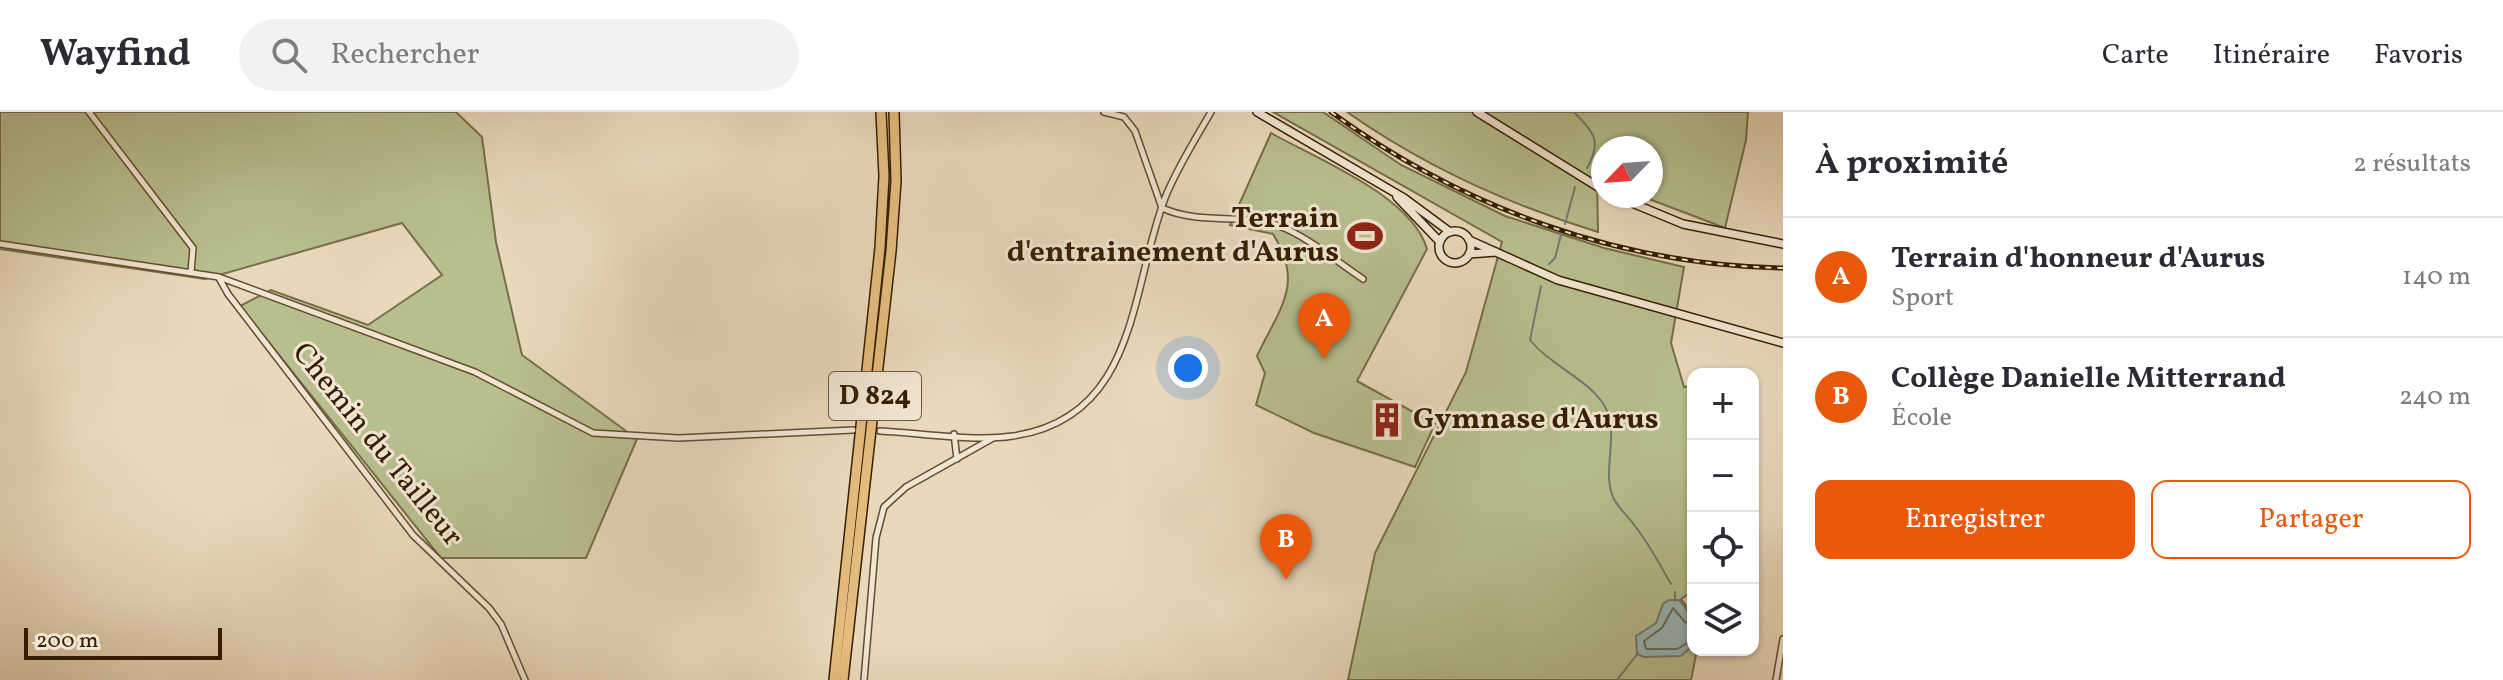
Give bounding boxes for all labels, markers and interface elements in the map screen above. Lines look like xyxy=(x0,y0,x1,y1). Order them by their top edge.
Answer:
search box xyxy=(239,19,799,91)
text: Wayfind xyxy=(40,29,191,82)
icon: search xyxy=(267,33,311,77)
text: Rechercher xyxy=(331,34,479,76)
text: Carte xyxy=(2102,36,2169,75)
text: Itinéraire xyxy=(2213,36,2330,75)
text: Favoris xyxy=(2374,36,2463,75)
north arrow xyxy=(1591,136,1663,208)
text: À proximité xyxy=(1815,141,2008,188)
text: 2 résultats xyxy=(2353,146,2471,182)
place label: Terrain d'entrainement d'Aurus xyxy=(1007,198,1339,274)
sports icon: Terrain d'entrainement d'Aurus xyxy=(1346,217,1384,255)
text: Terrain d'honneur d'Aurus xyxy=(1891,238,2265,280)
text: A xyxy=(1832,259,1850,295)
text: 140 m xyxy=(2402,259,2471,295)
text: Sport xyxy=(1891,280,1954,316)
pin: A xyxy=(1298,293,1350,359)
street label: Chemin du Tailleur xyxy=(282,334,472,556)
your location xyxy=(1168,348,1208,388)
text: Collège Danielle Mitterrand xyxy=(1891,358,2286,400)
map controls xyxy=(1687,368,1759,656)
button: + xyxy=(1687,368,1759,440)
road number: D 824 xyxy=(829,372,921,420)
text: B xyxy=(1832,379,1850,415)
text: 240 m xyxy=(2399,379,2471,415)
place label: Gymnase d'Aurus xyxy=(1413,399,1659,441)
text: École xyxy=(1891,400,1952,436)
building icon: Gymnase d'Aurus xyxy=(1368,401,1406,439)
button: − xyxy=(1687,440,1759,512)
button: Enregistrer xyxy=(1815,480,2135,559)
button: Partager xyxy=(2151,480,2471,559)
button: locate xyxy=(1687,512,1759,584)
pin: B xyxy=(1260,514,1312,580)
button: layers xyxy=(1687,584,1759,656)
scale bar xyxy=(24,624,222,660)
text: 200 m xyxy=(36,626,98,657)

